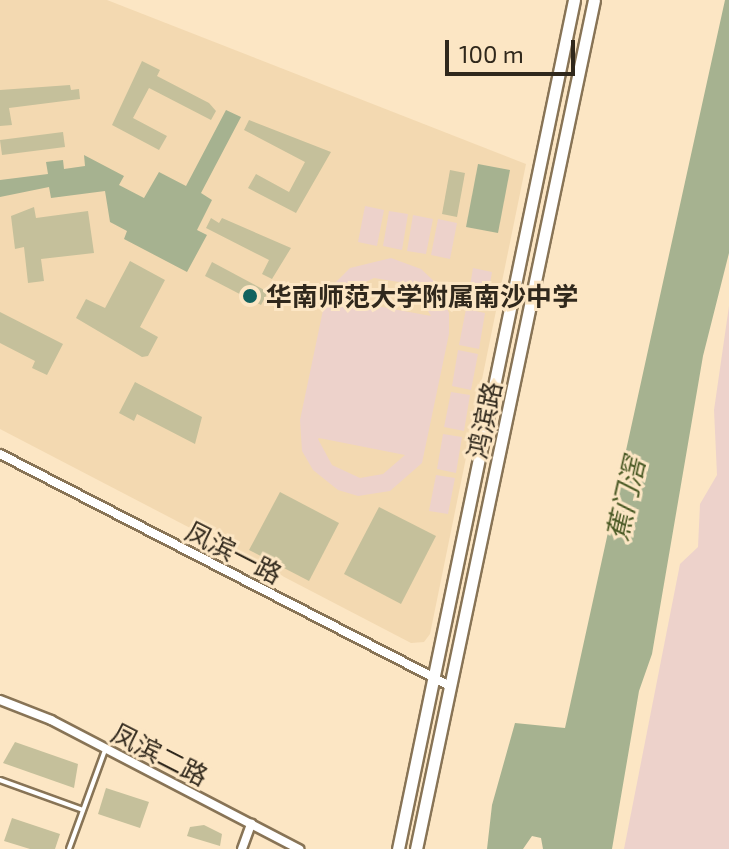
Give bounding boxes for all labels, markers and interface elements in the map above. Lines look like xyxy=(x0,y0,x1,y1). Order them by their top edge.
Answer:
scale bar xyxy=(449,24,579,74)
text: 100 m xyxy=(459,39,524,68)
place label: 华南师范大学附属南沙中学 xyxy=(266,280,578,312)
marker: 华南师范大学附属南沙中学 xyxy=(241,287,259,305)
street label: 鸿滨路 xyxy=(461,379,507,461)
water label: 蕉门滘 xyxy=(599,454,651,544)
street label: 凤滨一路 xyxy=(181,514,287,590)
street label: 凤滨二路 xyxy=(107,716,213,792)

